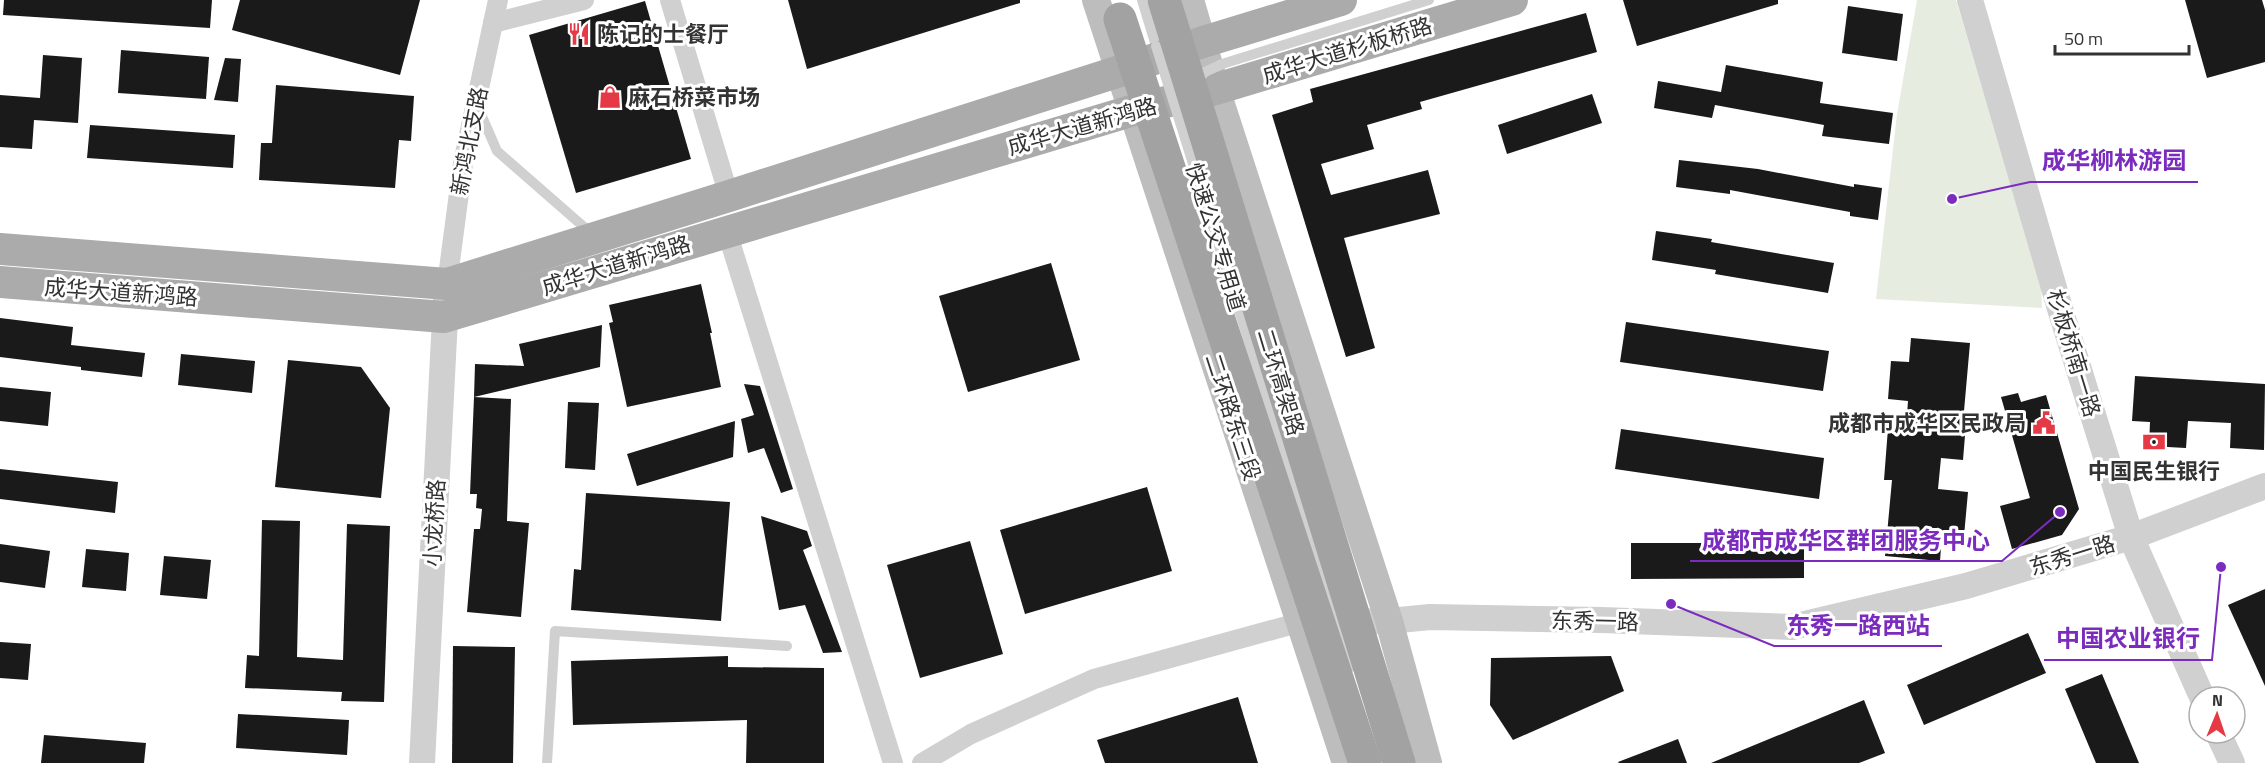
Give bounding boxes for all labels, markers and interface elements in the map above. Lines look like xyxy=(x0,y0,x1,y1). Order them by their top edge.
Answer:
street label: 成华大道杉板桥路 xyxy=(1258,8,1436,92)
place label: 陈记的士餐厅 xyxy=(597,17,729,51)
scale bar xyxy=(2055,18,2188,56)
restaurant icon: 陈记的士餐厅 xyxy=(566,21,592,47)
text: 50 m xyxy=(2064,25,2103,52)
place label: 麻石桥菜市场 xyxy=(628,80,760,114)
street label: 新鸿北支路 xyxy=(442,84,496,198)
shop icon: 麻石桥菜市场 xyxy=(597,84,623,110)
street label: 成华大道新鸿路 xyxy=(1003,88,1161,164)
callout: 成华柳林游园 xyxy=(2030,140,2198,182)
text: 成华柳林游园 xyxy=(2042,142,2186,178)
street label: 快速公交专用道 xyxy=(1177,158,1255,316)
street label: 成华大道新鸿路 xyxy=(537,226,695,304)
street label: 成华大道新鸿路 xyxy=(43,270,199,314)
street label: 杉板桥南一路 xyxy=(2038,285,2110,421)
street label: 二环高架路 xyxy=(1249,324,1313,440)
street label: 二环路东三段 xyxy=(1196,349,1270,485)
place label: 成都市成华区民政局 xyxy=(1828,406,2026,440)
public building icon: 成都市成华区民政局 xyxy=(2031,410,2057,436)
bank icon: 中国民生银行 xyxy=(2141,429,2167,455)
place label: 中国民生银行 xyxy=(2088,454,2220,488)
street label: 小龙桥路 xyxy=(415,478,453,568)
callout: 成都市成华区群团服务中心 xyxy=(1690,519,2002,561)
text: 成都市成华区群团服务中心 xyxy=(1702,522,1990,558)
street label: 东秀一路 xyxy=(2025,526,2119,584)
street label: 东秀一路 xyxy=(1551,603,1639,639)
callout: 东秀一路西站 xyxy=(1774,604,1942,646)
text: 东秀一路西站 xyxy=(1786,607,1930,643)
callout: 中国农业银行 xyxy=(2044,618,2212,660)
text: 中国农业银行 xyxy=(2056,620,2200,656)
north arrow xyxy=(2187,685,2247,745)
text: N xyxy=(2212,688,2223,712)

